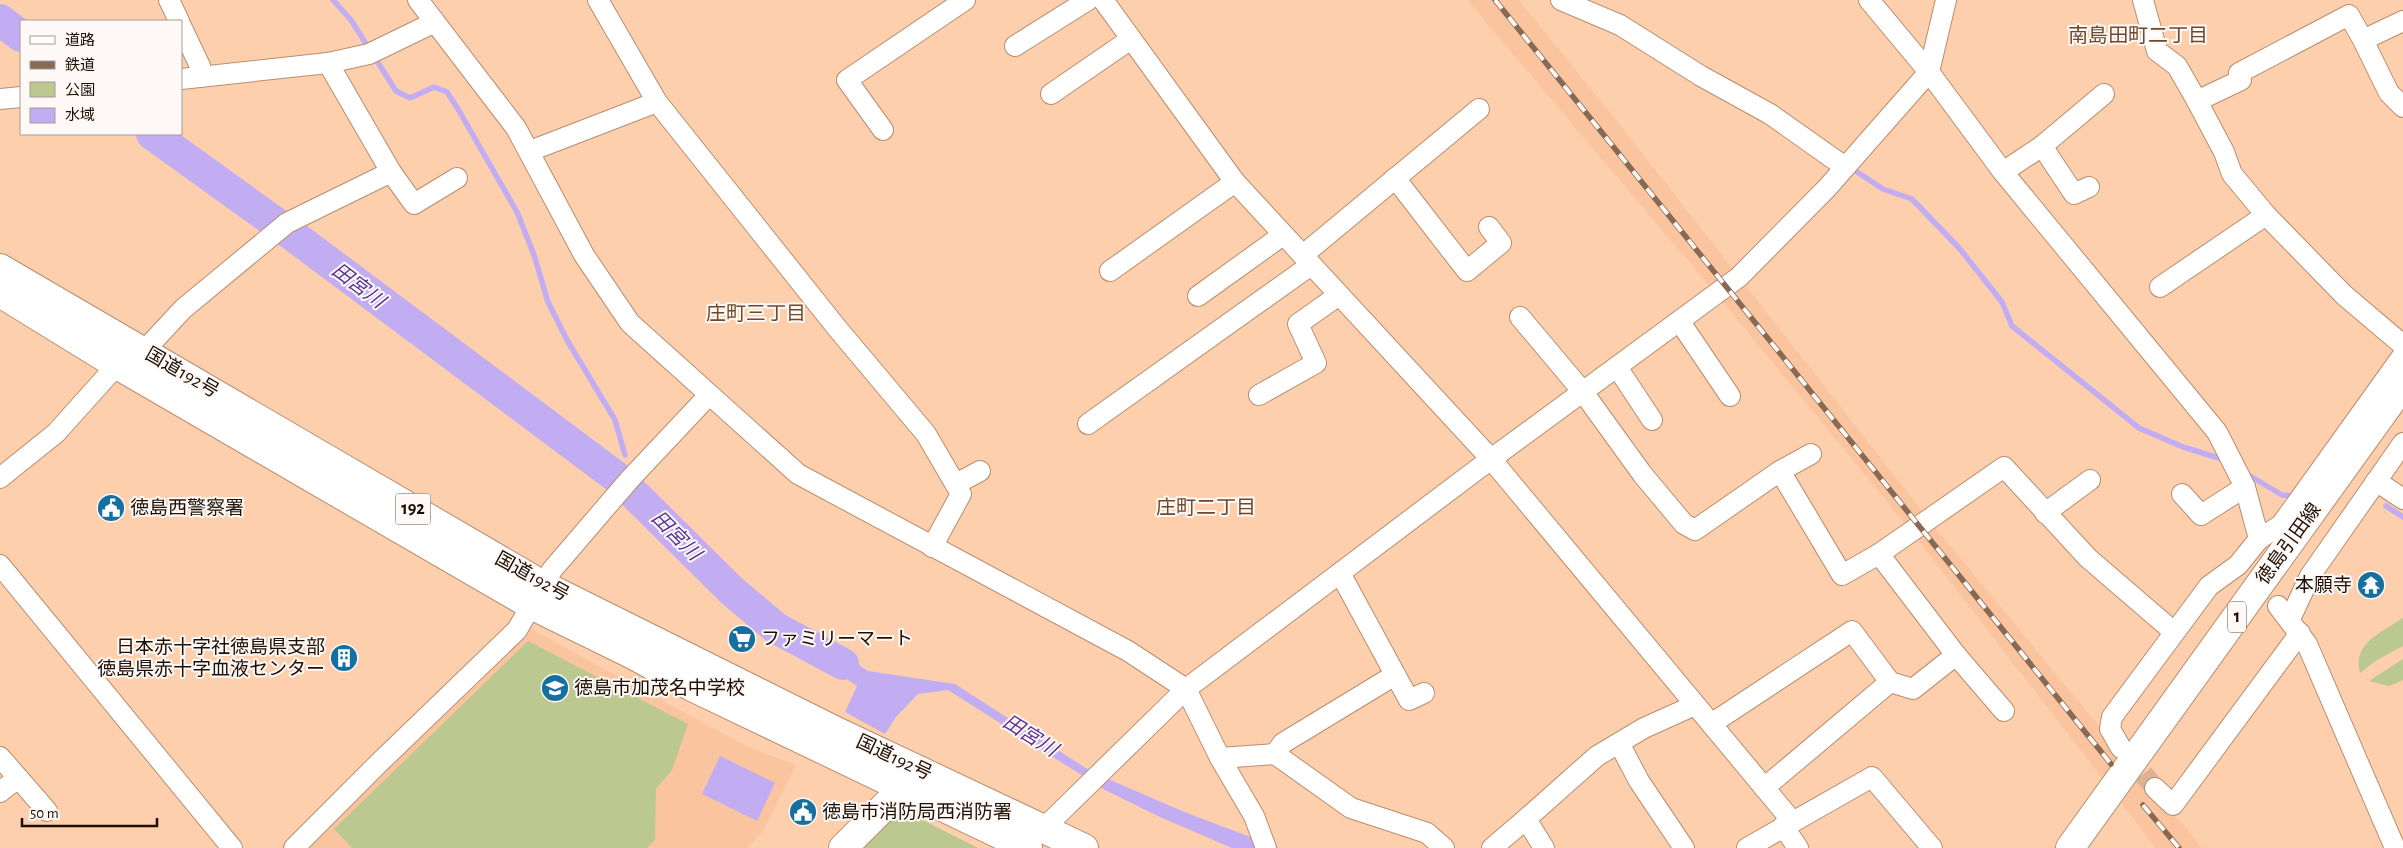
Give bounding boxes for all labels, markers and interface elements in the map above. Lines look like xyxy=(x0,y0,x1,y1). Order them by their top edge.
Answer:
legend xyxy=(20,20,182,135)
district label: 南島田町二丁目 xyxy=(2068,25,2208,46)
text: 道路 xyxy=(65,32,95,48)
text: 鉄道 xyxy=(65,57,95,73)
text: 公園 xyxy=(65,82,95,98)
text: 水域 xyxy=(65,107,95,123)
water label: 田宮川 xyxy=(328,259,390,313)
district label: 庄町三丁目 xyxy=(706,303,806,324)
street label: 国道192号 xyxy=(142,344,222,402)
public building icon: 徳島西警察署 xyxy=(96,493,126,523)
road number: 192 xyxy=(396,494,430,524)
place label: 徳島西警察署 xyxy=(130,497,244,518)
district label: 庄町二丁目 xyxy=(1156,497,1256,518)
street label: 徳島引田線 xyxy=(2253,499,2325,588)
water label: 田宮川 xyxy=(648,507,706,566)
street label: 国道192号 xyxy=(492,548,573,605)
temple icon: 本願寺 xyxy=(2356,570,2386,600)
place label: 本願寺 xyxy=(2295,575,2352,595)
road number: 1 xyxy=(2228,602,2246,632)
supermarket icon: ファミリーマート xyxy=(727,624,757,654)
place label: ファミリーマート xyxy=(761,630,913,649)
place label: 日本赤十字社徳島県支部 徳島県赤十字血液センター xyxy=(97,636,325,679)
building icon: 日本赤十字社徳島県支部 徳島県赤十字血液センター xyxy=(329,643,359,673)
school or university icon: 徳島市加茂名中学校 xyxy=(540,673,570,703)
place label: 徳島市加茂名中学校 xyxy=(574,677,745,698)
water label: 田宮川 xyxy=(999,711,1063,761)
street label: 国道192号 xyxy=(853,731,935,784)
scale bar xyxy=(22,796,158,828)
public building icon: 徳島市消防局西消防署 xyxy=(788,797,818,827)
place label: 徳島市消防局西消防署 xyxy=(822,801,1012,822)
text: 50 m xyxy=(30,806,59,821)

